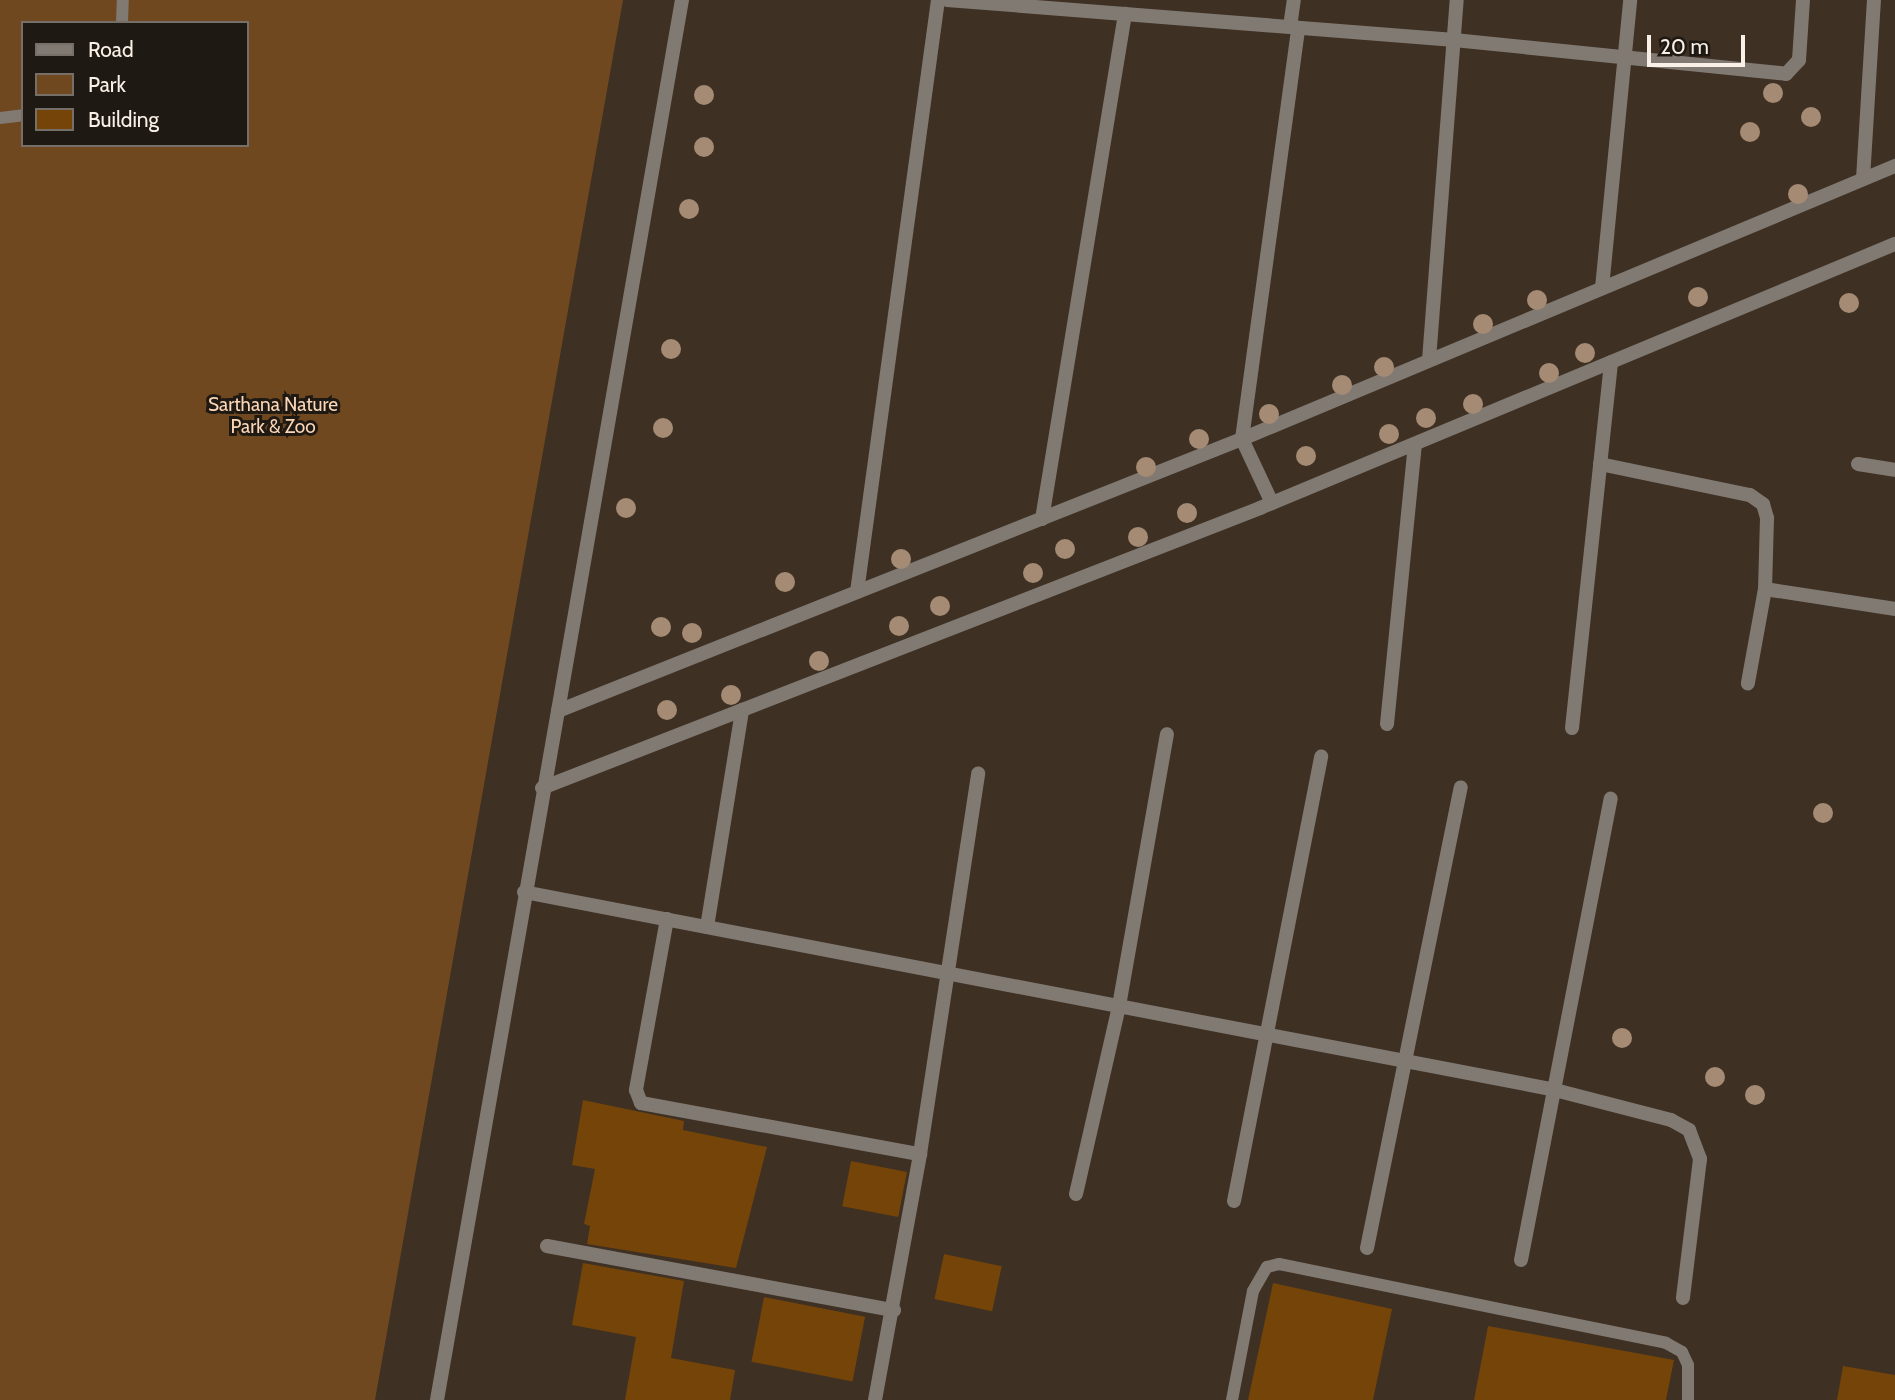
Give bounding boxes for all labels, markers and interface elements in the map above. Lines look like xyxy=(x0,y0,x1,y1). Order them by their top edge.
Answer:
legend xyxy=(21,21,248,147)
scale bar xyxy=(1650,21,1748,65)
text: 20 m xyxy=(1660,34,1709,59)
text: Road xyxy=(88,37,134,62)
text: Park xyxy=(88,72,126,97)
text: Building xyxy=(88,107,159,132)
park label: Sarthana Nature Park & Zoo xyxy=(208,394,338,438)

